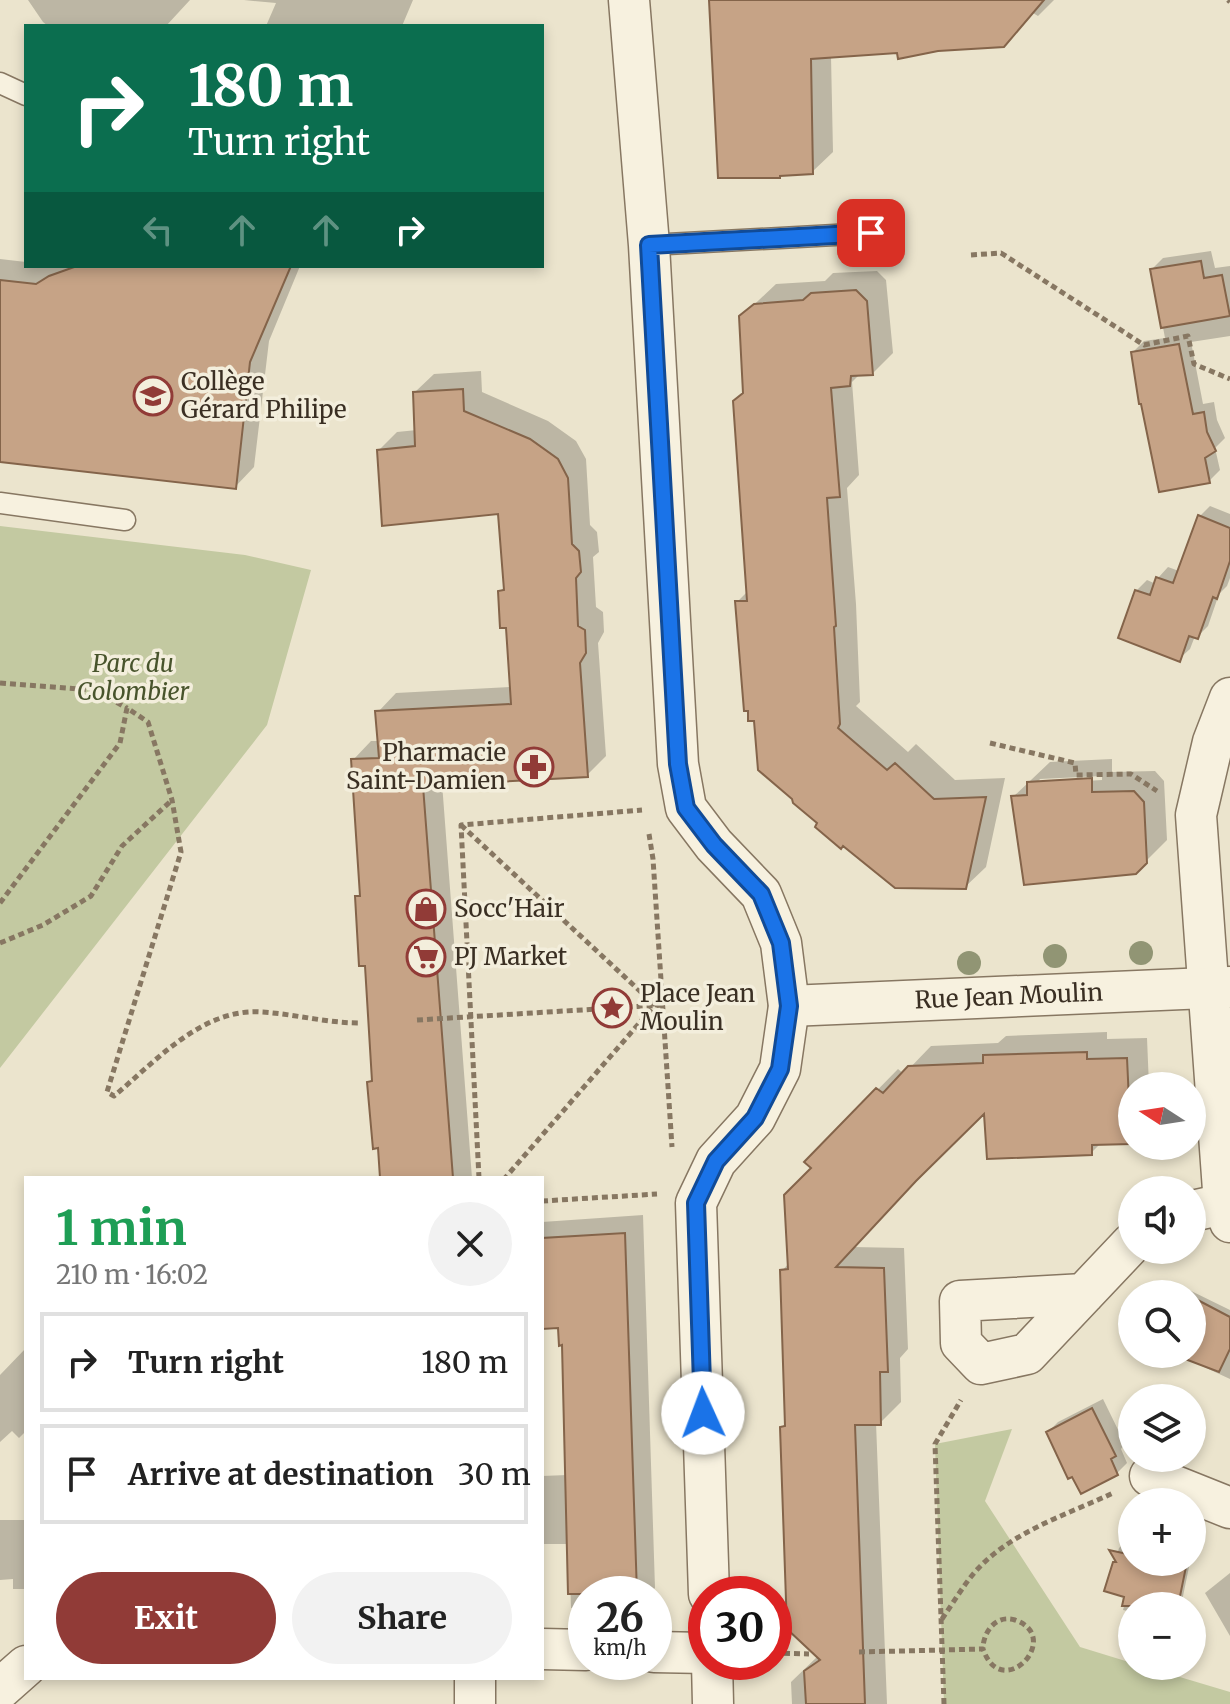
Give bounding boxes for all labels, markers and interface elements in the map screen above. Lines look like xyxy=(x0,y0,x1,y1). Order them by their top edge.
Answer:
text: 180 m xyxy=(188,51,353,121)
icon: right xyxy=(56,56,160,160)
text: Turn right xyxy=(188,120,370,165)
pin xyxy=(837,199,905,267)
icon: left xyxy=(136,208,180,252)
icon: ahead xyxy=(220,208,264,252)
icon: ahead xyxy=(304,208,348,252)
icon: right xyxy=(388,208,432,252)
icon: arrive xyxy=(849,211,893,255)
place label: Collège Gérard Philipe xyxy=(181,366,347,425)
school or university icon: Collège Gérard Philipe xyxy=(132,375,174,417)
park label: Parc du Colombier xyxy=(77,648,190,707)
place label: Pharmacie Saint-Damien xyxy=(346,737,506,796)
pharmacy icon: Pharmacie Saint-Damien xyxy=(513,746,555,788)
shop icon: Socc'Hair xyxy=(405,888,447,930)
place label: Socc'Hair xyxy=(454,893,565,924)
supermarket icon: PJ Market xyxy=(405,936,447,978)
place label: PJ Market xyxy=(454,941,568,972)
street label: Rue Jean Moulin xyxy=(914,976,1104,1016)
place label: Place Jean Moulin xyxy=(640,978,755,1037)
place icon: Place Jean Moulin xyxy=(591,987,633,1029)
north arrow xyxy=(1118,1072,1206,1160)
map controls xyxy=(1118,1072,1206,1680)
button: sound xyxy=(1118,1176,1206,1264)
text: 1 min xyxy=(56,1198,187,1258)
button: close xyxy=(428,1202,512,1286)
text: 210 m · 16:02 xyxy=(56,1258,208,1291)
button: search xyxy=(1118,1280,1206,1368)
icon: right xyxy=(60,1340,104,1384)
text: Turn right xyxy=(128,1343,284,1381)
text: 180 m xyxy=(421,1343,508,1381)
position arrow xyxy=(661,1371,745,1455)
button: layers xyxy=(1118,1384,1206,1472)
icon: arrive xyxy=(60,1452,104,1496)
text: Arrive at destination xyxy=(128,1455,434,1493)
text: 30 m xyxy=(458,1455,531,1493)
button: + xyxy=(1118,1488,1206,1576)
button: Exit xyxy=(56,1572,276,1664)
button: Share xyxy=(292,1572,512,1664)
speed limit sign: 30 xyxy=(688,1576,792,1680)
button: − xyxy=(1118,1592,1206,1680)
text: 26 xyxy=(596,1593,644,1643)
text: km/h xyxy=(594,1635,646,1660)

